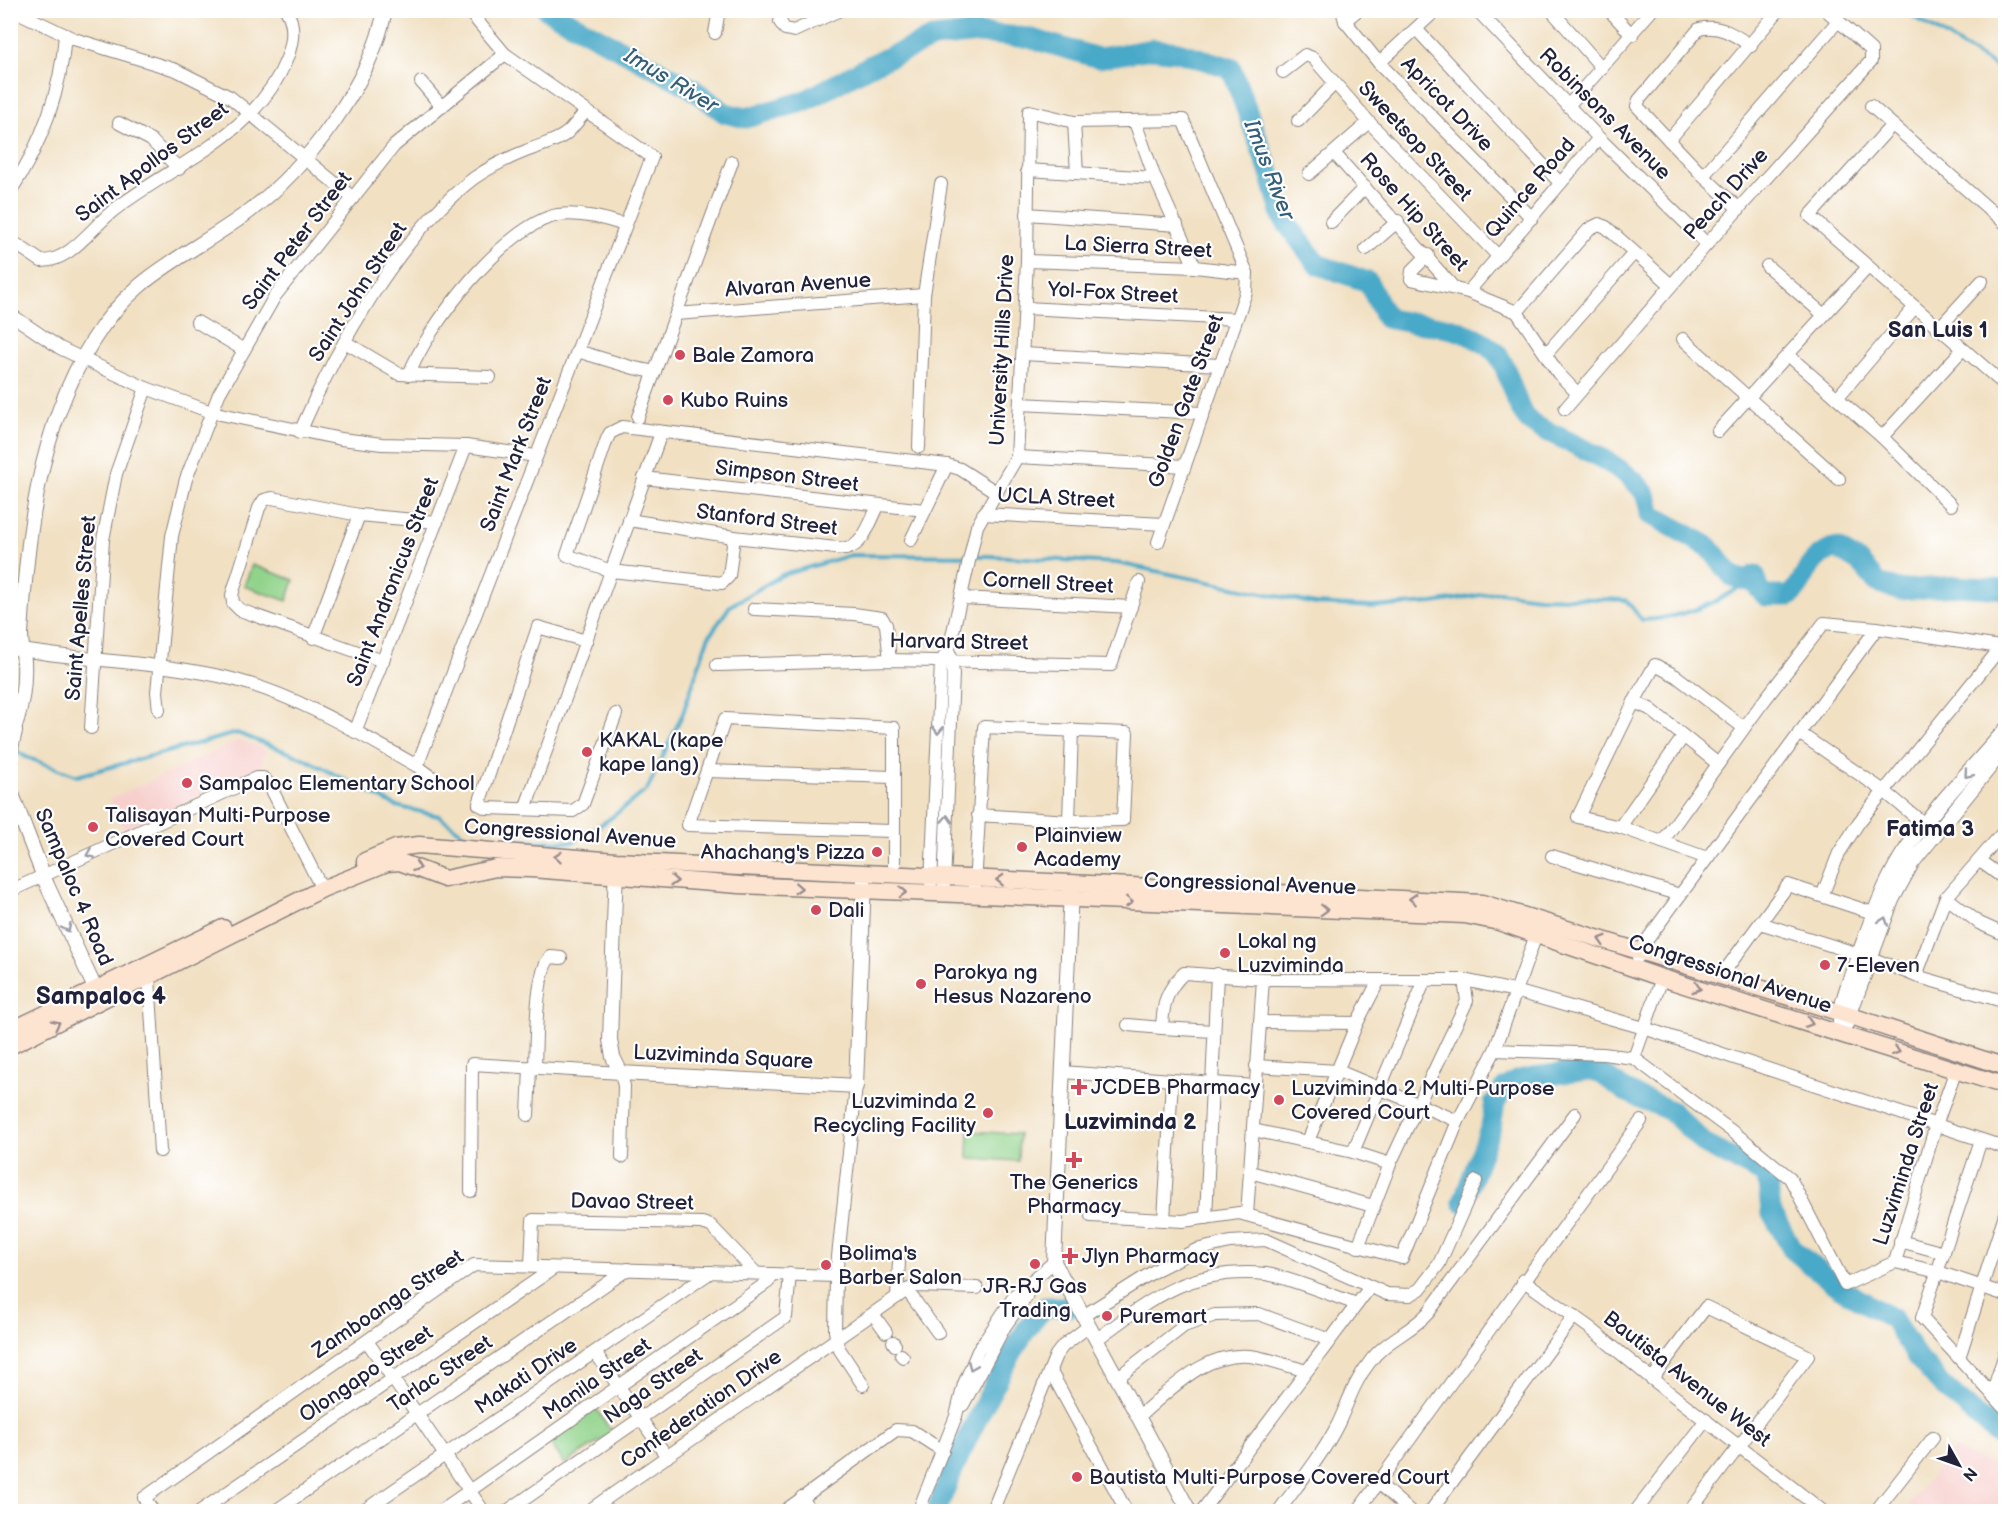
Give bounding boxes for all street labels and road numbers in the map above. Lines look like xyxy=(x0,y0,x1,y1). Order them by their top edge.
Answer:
street label: Robinsons Avenue xyxy=(1534,43,1676,185)
street label: Apricot Drive xyxy=(1396,51,1498,157)
street label: Sweetsop Street xyxy=(1353,76,1477,207)
street label: Saint Apollos Street xyxy=(71,96,234,228)
street label: Quince Road xyxy=(1480,133,1580,243)
street label: Peach Drive xyxy=(1678,143,1774,245)
street label: Rose Hip Street xyxy=(1354,148,1474,277)
street label: Saint Peter Street xyxy=(237,166,358,315)
street label: Saint John Street xyxy=(304,217,413,366)
street label: La Sierra Street xyxy=(1063,231,1213,263)
street label: University Hills Drive xyxy=(984,254,1020,446)
street label: Alvaran Avenue xyxy=(724,267,872,303)
street label: Yol-Fox Street xyxy=(1046,277,1179,309)
street label: Golden Gate Street xyxy=(1143,310,1229,491)
street label: Saint Mark Street xyxy=(475,372,557,535)
street label: Simpson Street xyxy=(714,455,861,497)
street label: Saint Andronicus Street xyxy=(342,473,445,690)
street label: UCLA Street xyxy=(996,482,1116,514)
street label: Stanford Street xyxy=(695,499,840,541)
street label: Saint Apelles Street xyxy=(60,514,102,702)
street label: Cornell Street xyxy=(982,567,1115,599)
street label: Harvard Street xyxy=(889,628,1029,656)
street label: Sampaloc 4 Road xyxy=(30,805,118,969)
street label: Congressional Avenue xyxy=(463,814,677,854)
street label: Congressional Avenue xyxy=(1143,868,1357,900)
street label: Congressional Avenue xyxy=(1625,929,1835,1019)
street label: Luzviminda Square xyxy=(632,1040,814,1074)
street label: Luzviminda Street xyxy=(1868,1079,1944,1249)
street label: Davao Street xyxy=(570,1188,694,1216)
street label: Zamboanga Street xyxy=(307,1244,469,1364)
street label: Bautista Avenue West xyxy=(1598,1306,1776,1452)
street label: Olongapo Street xyxy=(295,1320,438,1428)
street label: Tarlac Street xyxy=(383,1330,497,1418)
street label: Manila Street xyxy=(538,1332,656,1425)
street label: Makati Drive xyxy=(470,1333,582,1419)
street label: Naga Street xyxy=(599,1343,708,1429)
street label: Confederation Drive xyxy=(616,1344,786,1474)

